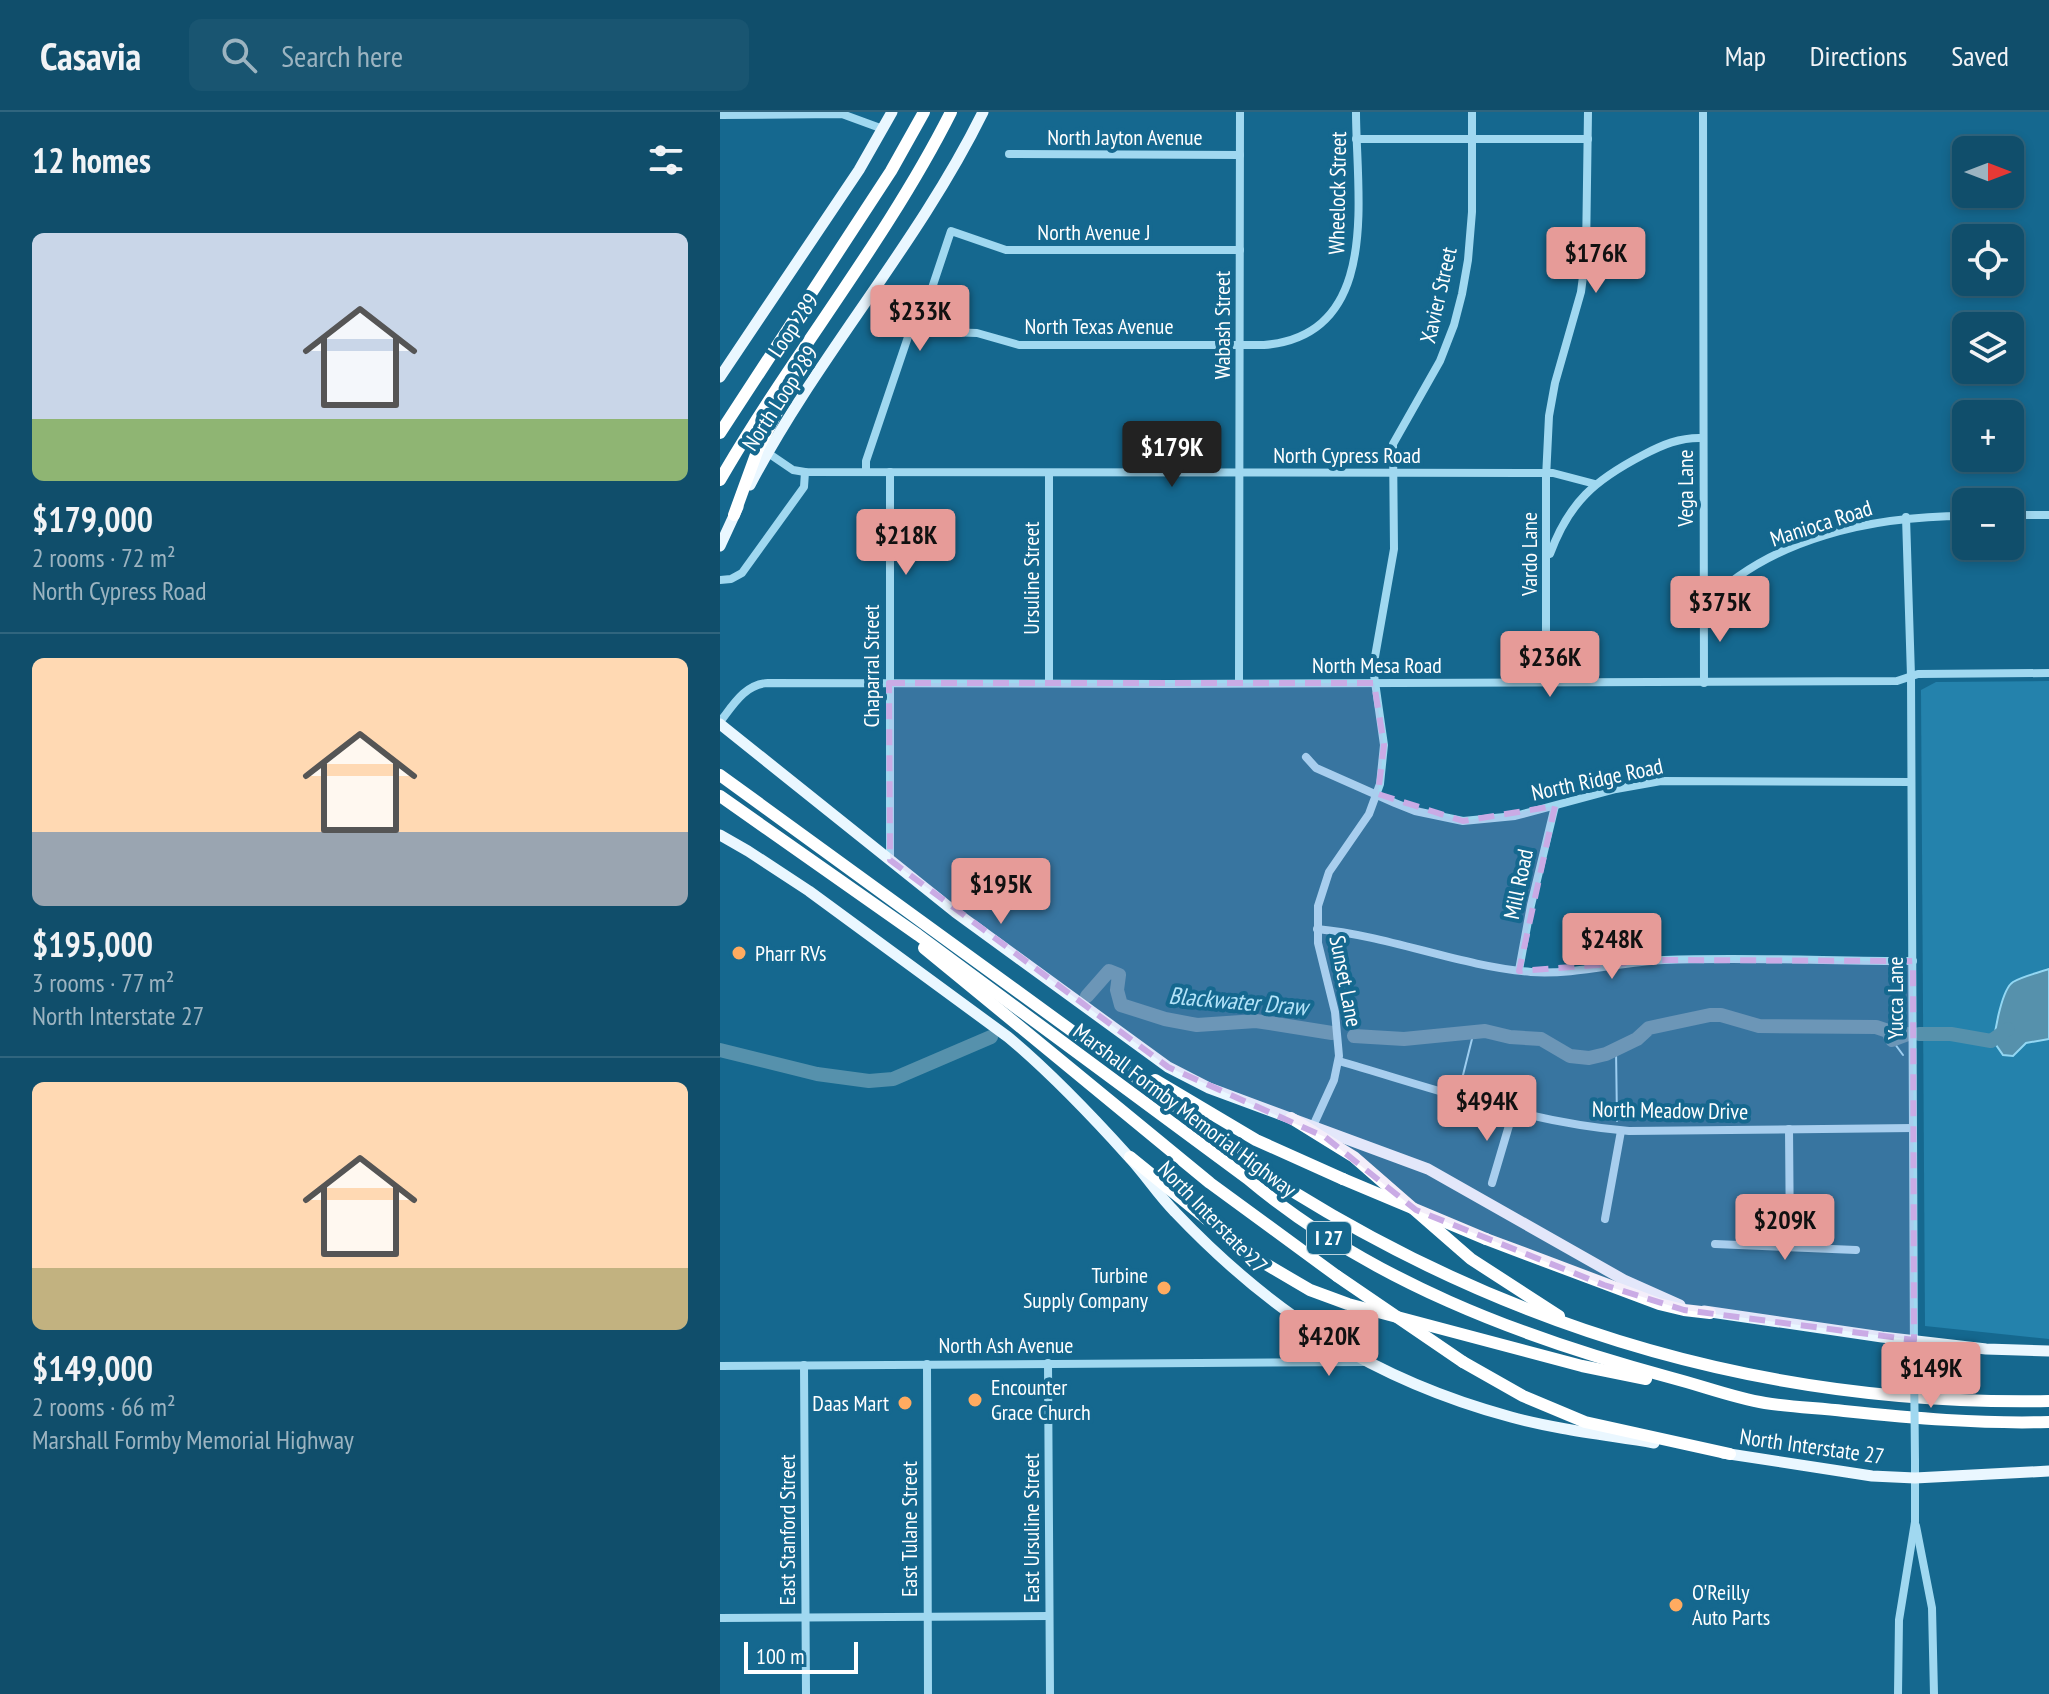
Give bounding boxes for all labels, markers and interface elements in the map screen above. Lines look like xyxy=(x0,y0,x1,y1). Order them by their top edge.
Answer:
search box xyxy=(189,19,749,91)
text: Casavia xyxy=(40,31,141,80)
icon: search xyxy=(217,33,261,77)
text: Search here xyxy=(281,36,403,75)
text: Map xyxy=(1725,37,1766,74)
text: Directions xyxy=(1810,37,1907,74)
text: Saved xyxy=(1951,37,2009,74)
street label: North Jayton Avenue xyxy=(1047,123,1203,151)
street label: Wheelock Street xyxy=(1322,131,1352,255)
north arrow xyxy=(1952,136,2024,208)
map controls xyxy=(1952,136,2024,560)
text: 12 homes xyxy=(32,138,151,182)
icon: filters xyxy=(644,138,688,182)
street label: North Avenue J xyxy=(1037,218,1151,246)
button: locate xyxy=(1952,224,2024,296)
pin: $176K xyxy=(1540,227,1652,295)
text: $176K xyxy=(1564,236,1628,269)
street label: Xavier Street xyxy=(1413,244,1463,346)
street label: Wabash Street xyxy=(1208,271,1236,379)
icon: home xyxy=(288,285,432,429)
pin: $233K xyxy=(864,285,976,353)
street label: Loop 289 xyxy=(762,288,824,362)
text: $233K xyxy=(888,294,952,327)
street label: North Texas Avenue xyxy=(1025,312,1174,340)
button: layers xyxy=(1952,312,2024,384)
street label: North Loop 289 xyxy=(736,340,824,456)
button: + xyxy=(1952,400,2024,472)
pin: $179K xyxy=(1116,421,1228,489)
text: $179K xyxy=(1140,430,1204,463)
street label: North Cypress Road xyxy=(1273,441,1421,469)
street label: Vega Lane xyxy=(1671,449,1699,528)
button: − xyxy=(1952,488,2024,560)
street label: Manioca Road xyxy=(1766,493,1876,553)
text: $179,000 xyxy=(32,497,153,541)
pin: $218K xyxy=(850,509,962,577)
street label: Vardo Lane xyxy=(1515,512,1543,597)
text: $218K xyxy=(874,518,938,551)
street label: Ursuline Street xyxy=(1017,521,1045,635)
text: 2 rooms · 72 m² xyxy=(32,541,176,574)
text: North Cypress Road xyxy=(32,574,206,607)
pin: $375K xyxy=(1664,576,1776,644)
text: $375K xyxy=(1688,585,1752,618)
street label: Chaparral Street xyxy=(857,604,885,728)
pin: $236K xyxy=(1494,631,1606,699)
text: $236K xyxy=(1518,640,1582,673)
street label: North Mesa Road xyxy=(1312,651,1442,679)
icon: home xyxy=(288,710,432,854)
street label: North Ridge Road xyxy=(1529,751,1665,807)
street label: Mill Road xyxy=(1497,846,1539,922)
pin: $195K xyxy=(945,858,1057,926)
text: $195K xyxy=(969,867,1033,900)
pin: $248K xyxy=(1556,913,1668,981)
text: $195,000 xyxy=(32,922,153,966)
text: $248K xyxy=(1580,922,1644,955)
street label: Sunset Lane xyxy=(1323,933,1369,1029)
place label: Pharr RVs xyxy=(755,939,827,967)
marker: Pharr RVs xyxy=(730,944,748,962)
street label: Yucca Lane xyxy=(1881,956,1909,1040)
text: 3 rooms · 77 m² xyxy=(32,966,174,999)
water label: Blackwater Draw xyxy=(1167,979,1312,1023)
text: North Interstate 27 xyxy=(32,999,204,1032)
street label: Marshall Formby Memorial Highway xyxy=(1068,1017,1303,1204)
pin: $494K xyxy=(1431,1075,1543,1143)
text: $494K xyxy=(1455,1084,1519,1117)
street label: North Meadow Drive xyxy=(1592,1095,1748,1125)
icon: home xyxy=(288,1134,432,1278)
street label: North Interstate 27 xyxy=(1152,1155,1274,1279)
pin: $209K xyxy=(1729,1194,1841,1262)
text: $209K xyxy=(1753,1203,1817,1236)
road number: I 27 xyxy=(1307,1222,1351,1254)
place label: Turbine Supply Company xyxy=(1023,1261,1149,1314)
marker: Turbine Supply Company xyxy=(1155,1279,1173,1297)
pin: $420K xyxy=(1273,1310,1385,1378)
text: $420K xyxy=(1297,1319,1361,1352)
street label: North Ash Avenue xyxy=(939,1331,1073,1359)
pin: $149K xyxy=(1875,1342,1987,1410)
text: $149,000 xyxy=(32,1346,153,1390)
text: $149K xyxy=(1899,1351,1963,1384)
place label: Encounter Grace Church xyxy=(991,1373,1091,1426)
place label: Daas Mart xyxy=(812,1389,889,1417)
text: 2 rooms · 66 m² xyxy=(32,1390,176,1423)
marker: Encounter Grace Church xyxy=(966,1391,984,1409)
marker: Daas Mart xyxy=(896,1394,914,1412)
street label: North Interstate 27 xyxy=(1738,1422,1886,1470)
text: Marshall Formby Memorial Highway xyxy=(32,1423,354,1456)
street label: East Ursuline Street xyxy=(1017,1453,1045,1603)
street label: East Stanford Street xyxy=(773,1454,801,1606)
street label: East Tulane Street xyxy=(895,1461,923,1597)
place label: O'Reilly Auto Parts xyxy=(1692,1578,1770,1631)
marker: O'Reilly Auto Parts xyxy=(1667,1596,1685,1614)
scale bar xyxy=(744,1638,858,1674)
text: 100 m xyxy=(756,1642,805,1670)

